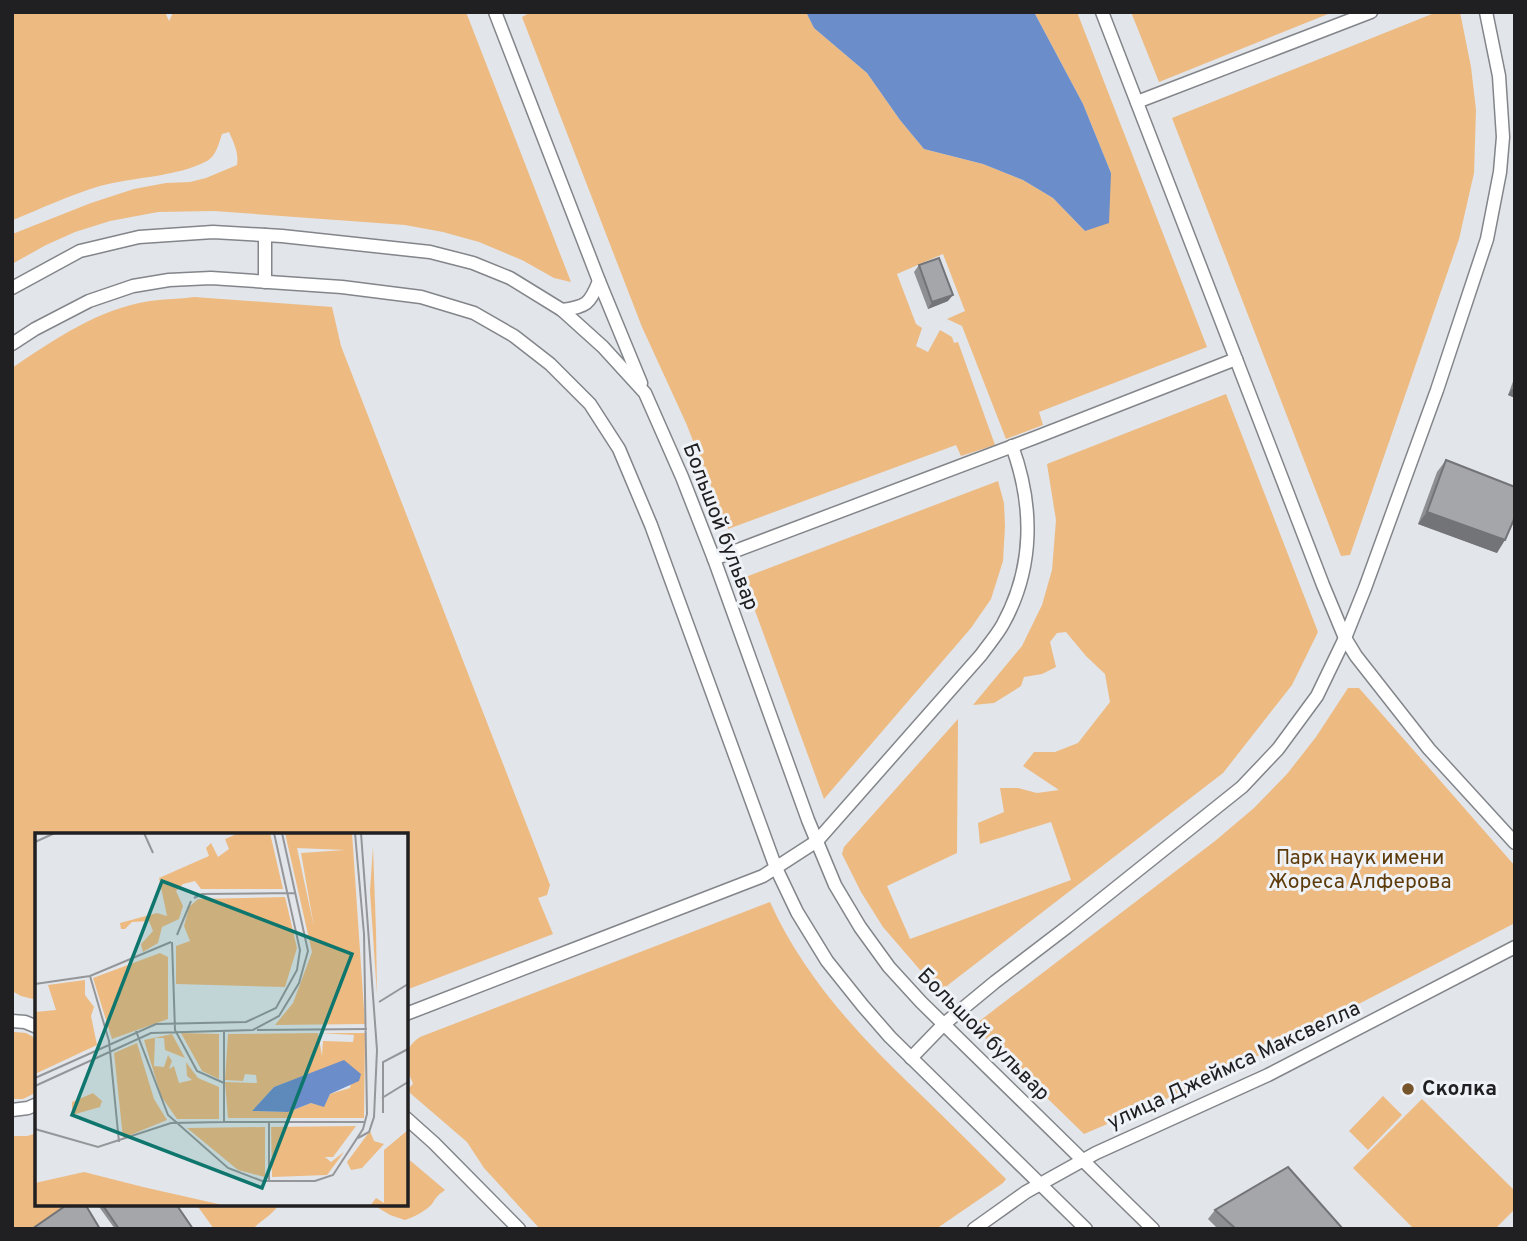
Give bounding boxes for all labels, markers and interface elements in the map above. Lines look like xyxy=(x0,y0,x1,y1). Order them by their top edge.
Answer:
street label: Большой бульвар xyxy=(676,439,764,615)
inset map xyxy=(35,833,408,1206)
park label: Парк наук имени Жореса Алферова xyxy=(1268,845,1452,896)
street label: Большой бульвар xyxy=(911,963,1055,1107)
street label: улица Джеймса Максвелла xyxy=(1103,995,1365,1137)
place label: Сколка xyxy=(1422,1076,1497,1103)
marker: Сколка xyxy=(1400,1081,1416,1097)

